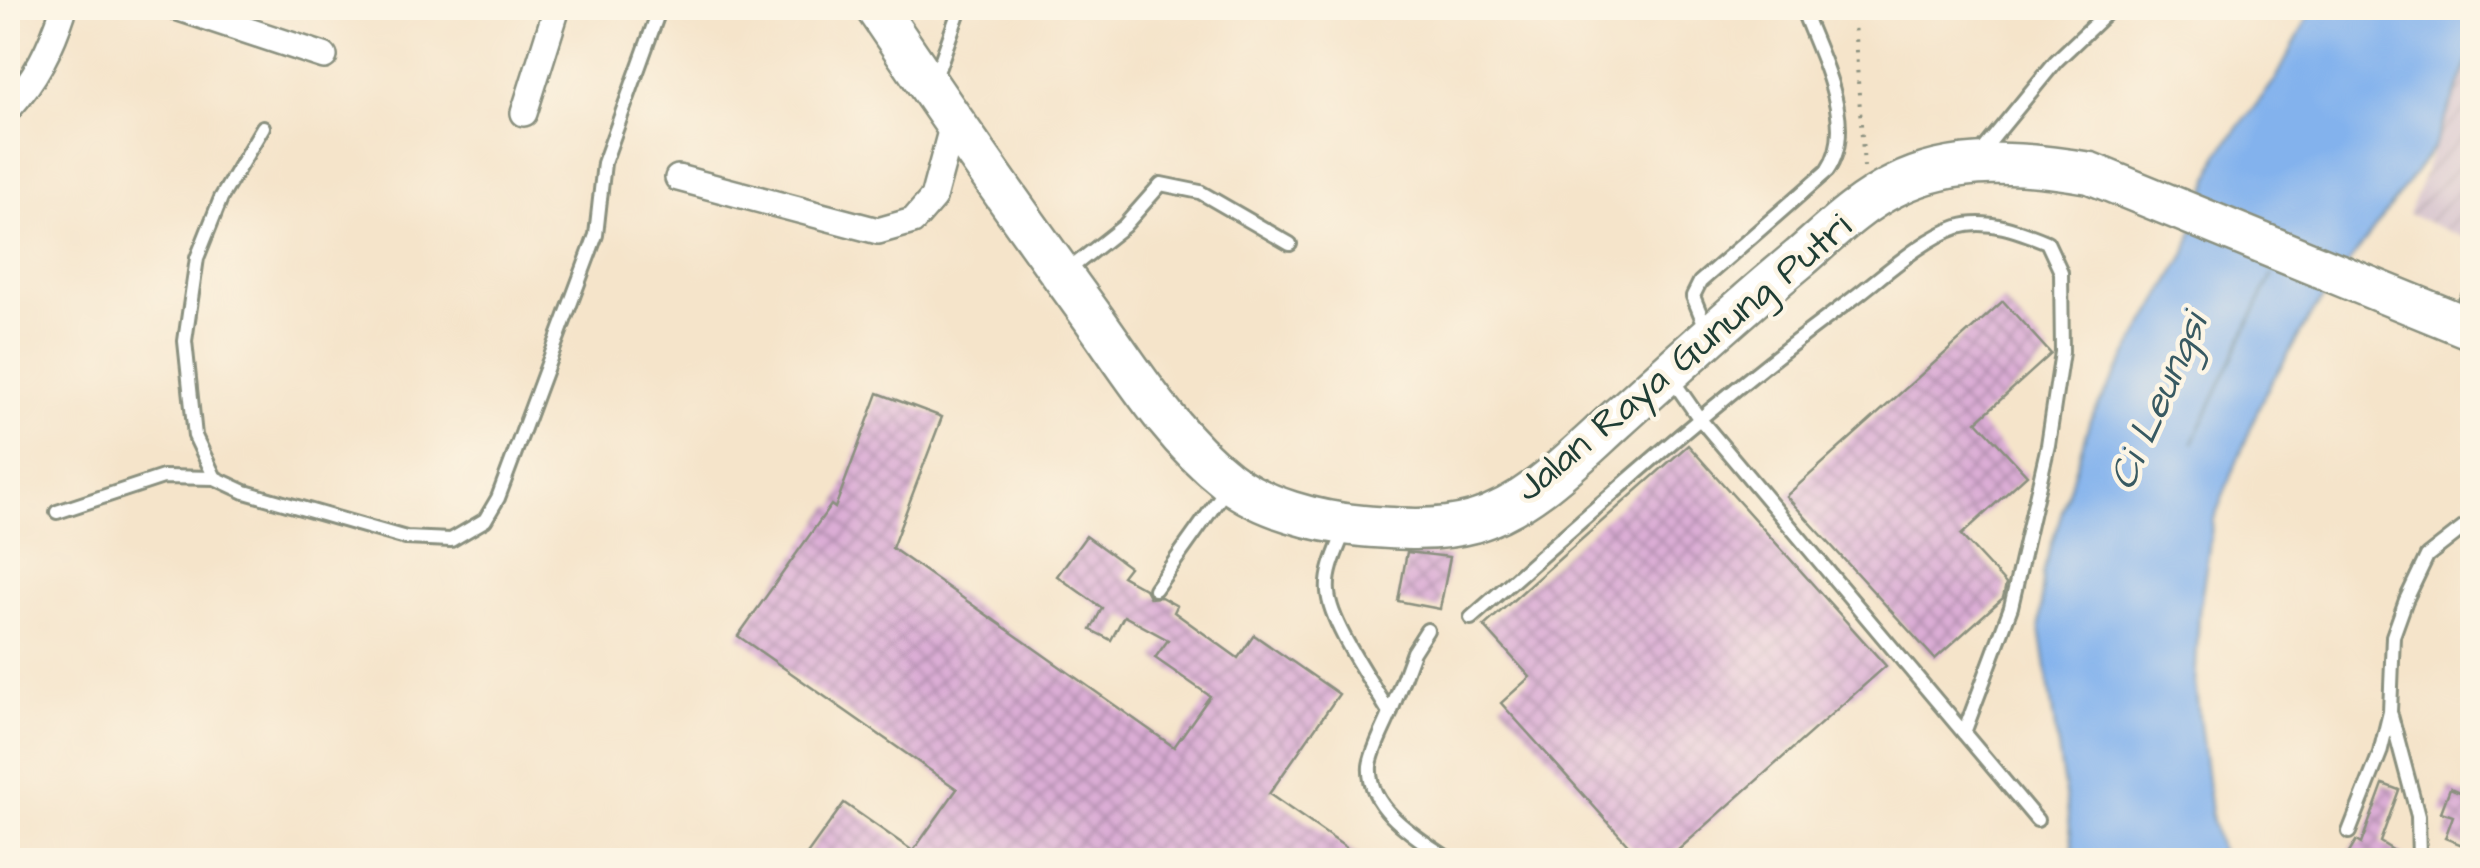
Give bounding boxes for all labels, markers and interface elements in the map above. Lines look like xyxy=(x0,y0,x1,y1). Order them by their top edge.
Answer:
street label: Jalan Raya Gunung Putri xyxy=(1505,202,1864,515)
water label: Ci Leungsi xyxy=(2096,301,2225,499)

